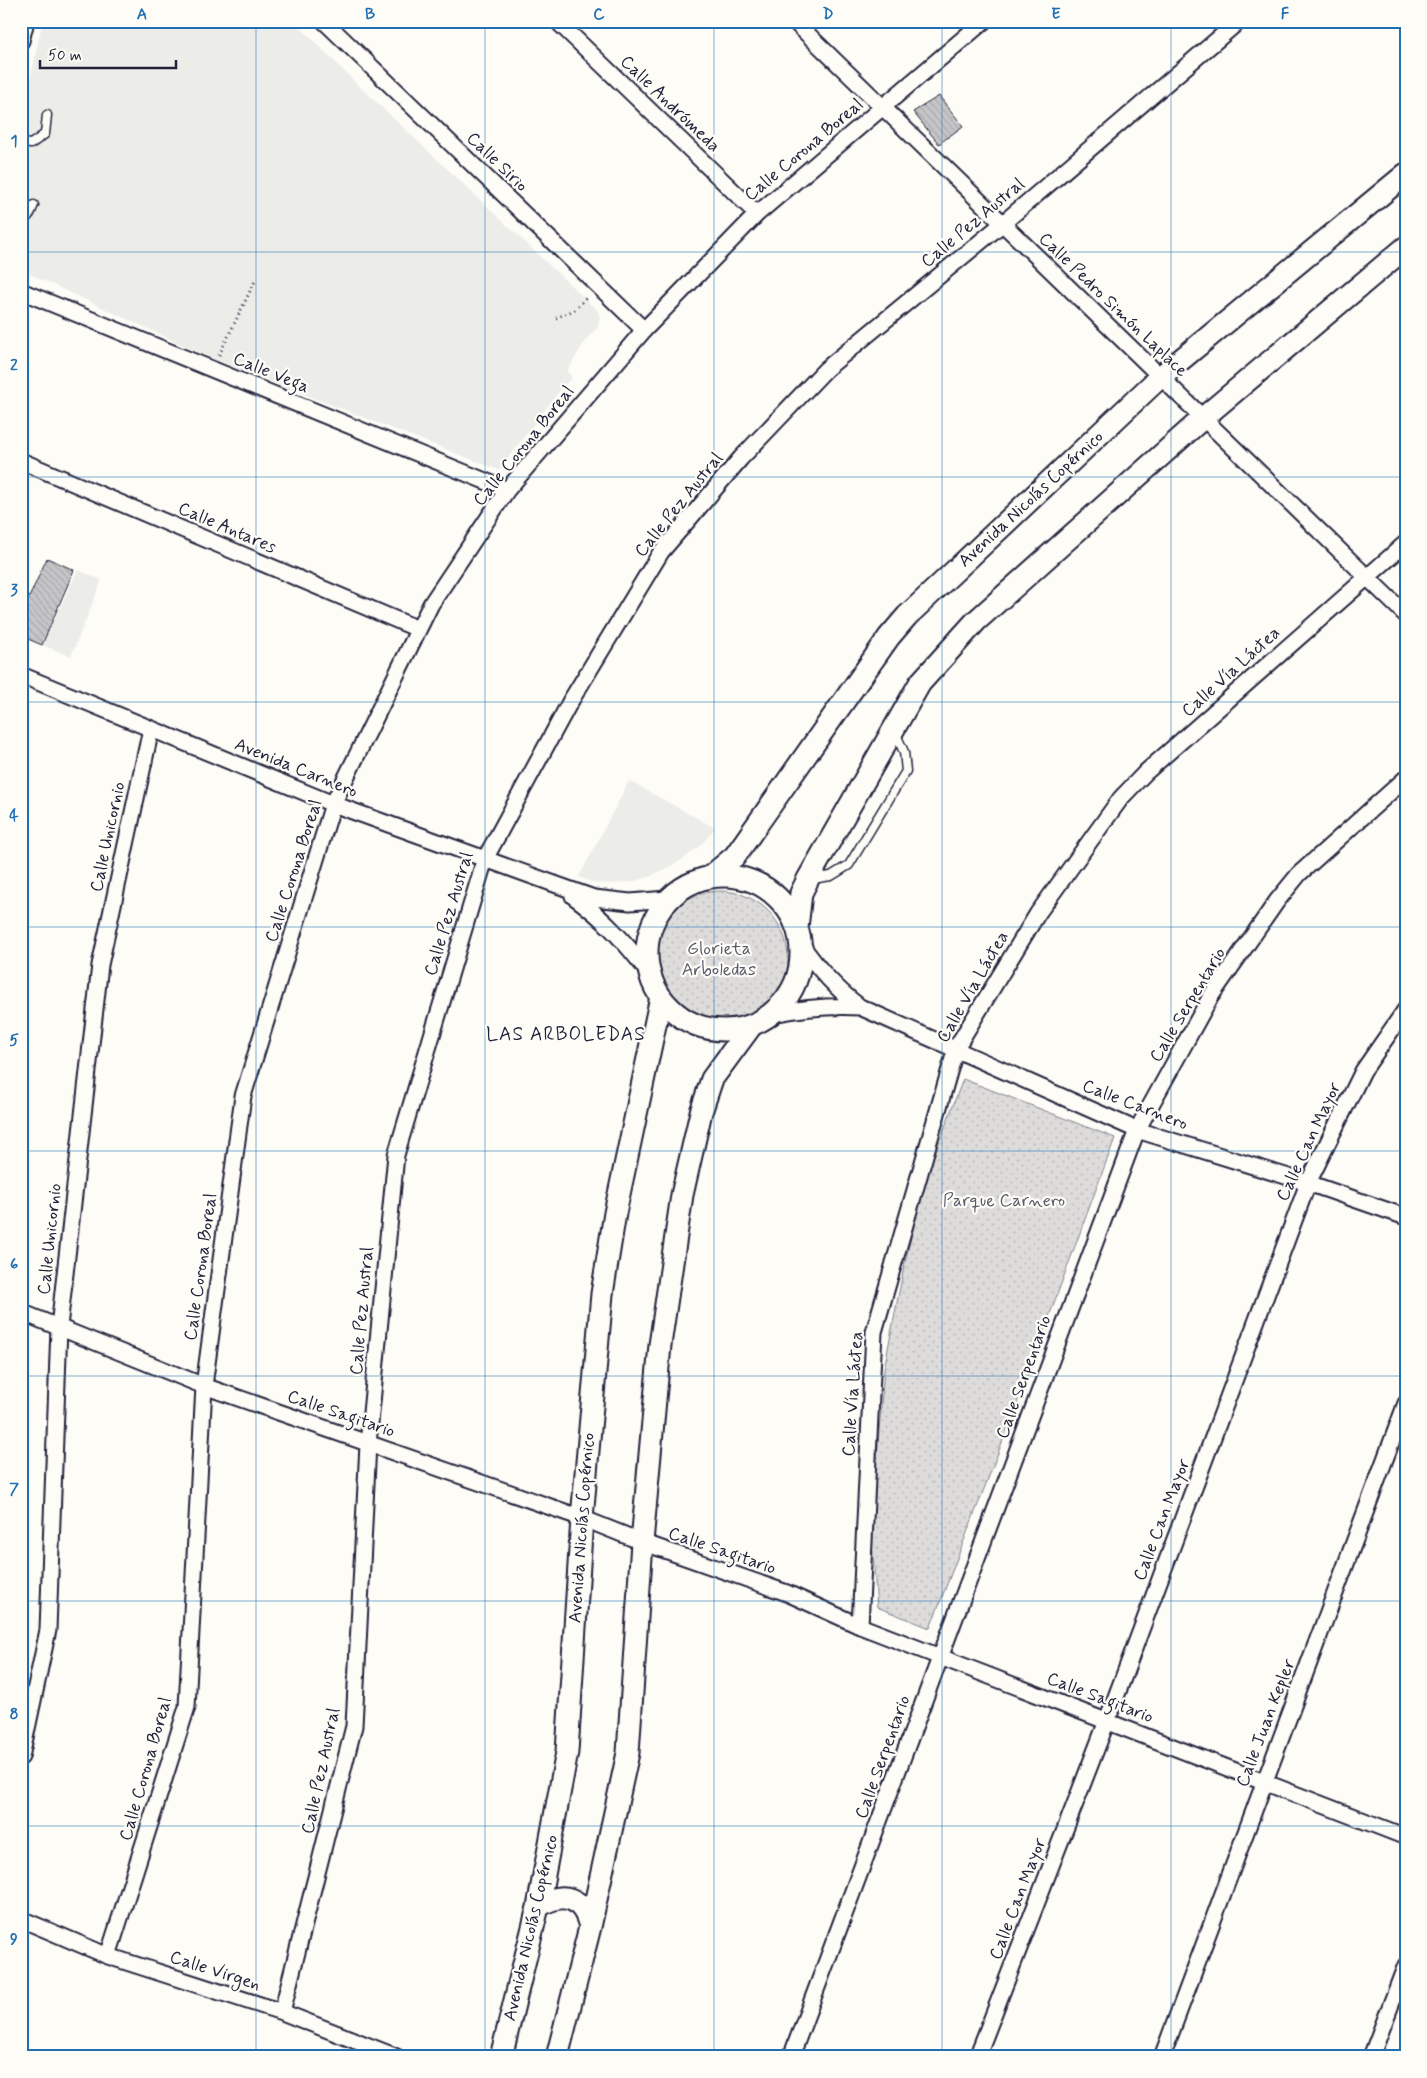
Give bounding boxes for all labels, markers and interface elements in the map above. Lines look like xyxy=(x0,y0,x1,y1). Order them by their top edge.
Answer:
text: A xyxy=(137,4,147,25)
text: B xyxy=(365,4,375,25)
text: C xyxy=(593,4,605,25)
text: D xyxy=(822,4,834,25)
text: E xyxy=(1051,4,1061,25)
text: F xyxy=(1281,4,1290,25)
scale bar xyxy=(40,38,176,70)
text: 50 m xyxy=(48,46,82,66)
street label: Calle Andrómeda xyxy=(615,50,725,158)
street label: Calle Corona Boreal xyxy=(739,93,869,207)
street label: Calle Sirio xyxy=(461,127,533,197)
text: 1 xyxy=(10,131,18,152)
street label: Calle Pez Austral xyxy=(916,173,1030,273)
street label: Calle Pedro Simón Laplace xyxy=(1033,227,1193,383)
street label: Calle Vega xyxy=(229,347,313,401)
text: 2 xyxy=(10,355,18,376)
street label: Calle Corona Boreal xyxy=(468,381,580,511)
street label: Avenida Nicolás Copérnico xyxy=(953,425,1109,573)
street label: Calle Pez Austral xyxy=(629,448,729,562)
street label: Calle Antares xyxy=(174,497,280,559)
text: 3 xyxy=(10,580,18,601)
street label: Calle Vía Láctea xyxy=(1177,621,1285,723)
street label: Avenida Carnero xyxy=(231,732,361,804)
street label: Calle Unicornio xyxy=(85,780,131,894)
street label: Calle Corona Boreal xyxy=(260,797,328,945)
text: 4 xyxy=(9,805,19,826)
street label: Calle Pez Austral xyxy=(419,849,479,979)
street label: Calle Vía Láctea xyxy=(931,927,1015,1047)
park label: Glorieta Arboledas xyxy=(682,937,756,982)
street label: Calle Serpentario xyxy=(1144,943,1232,1067)
district label: LAS ARBOLEDAS xyxy=(486,1022,646,1047)
text: 5 xyxy=(9,1030,19,1051)
street label: Calle Carnero xyxy=(1079,1074,1191,1136)
street label: Calle Can Mayor xyxy=(1271,1078,1347,1205)
street label: Calle Unicornio xyxy=(32,1182,68,1296)
park label: Parque Carnero xyxy=(943,1189,1065,1213)
street label: Calle Corona Boreal xyxy=(179,1192,223,1342)
street label: Calle Pez Austral xyxy=(344,1246,380,1376)
text: 6 xyxy=(10,1254,18,1275)
street label: Calle Serpentario xyxy=(991,1312,1057,1442)
street label: Calle Vía Láctea xyxy=(837,1331,869,1457)
street label: Calle Sagitario xyxy=(283,1384,398,1446)
street label: Avenida Nicolás Copérnico xyxy=(563,1432,601,1624)
street label: Calle Can Mayor xyxy=(1128,1455,1196,1584)
text: 7 xyxy=(9,1479,19,1500)
street label: Calle Sagitario xyxy=(664,1521,779,1583)
street label: Calle Juan Kepler xyxy=(1231,1655,1302,1790)
street label: Calle Sagitario xyxy=(1042,1667,1157,1731)
street label: Calle Serpentario xyxy=(850,1692,916,1822)
street label: Calle Corona Boreal xyxy=(114,1694,178,1844)
text: 8 xyxy=(9,1704,19,1725)
street label: Calle Pez Austral xyxy=(296,1706,346,1836)
street label: Avenida Nicolás Copérnico xyxy=(498,1832,564,2024)
street label: Calle Can Mayor xyxy=(984,1834,1052,1963)
text: 9 xyxy=(10,1929,18,1950)
street label: Calle Virgen xyxy=(166,1945,263,1998)

